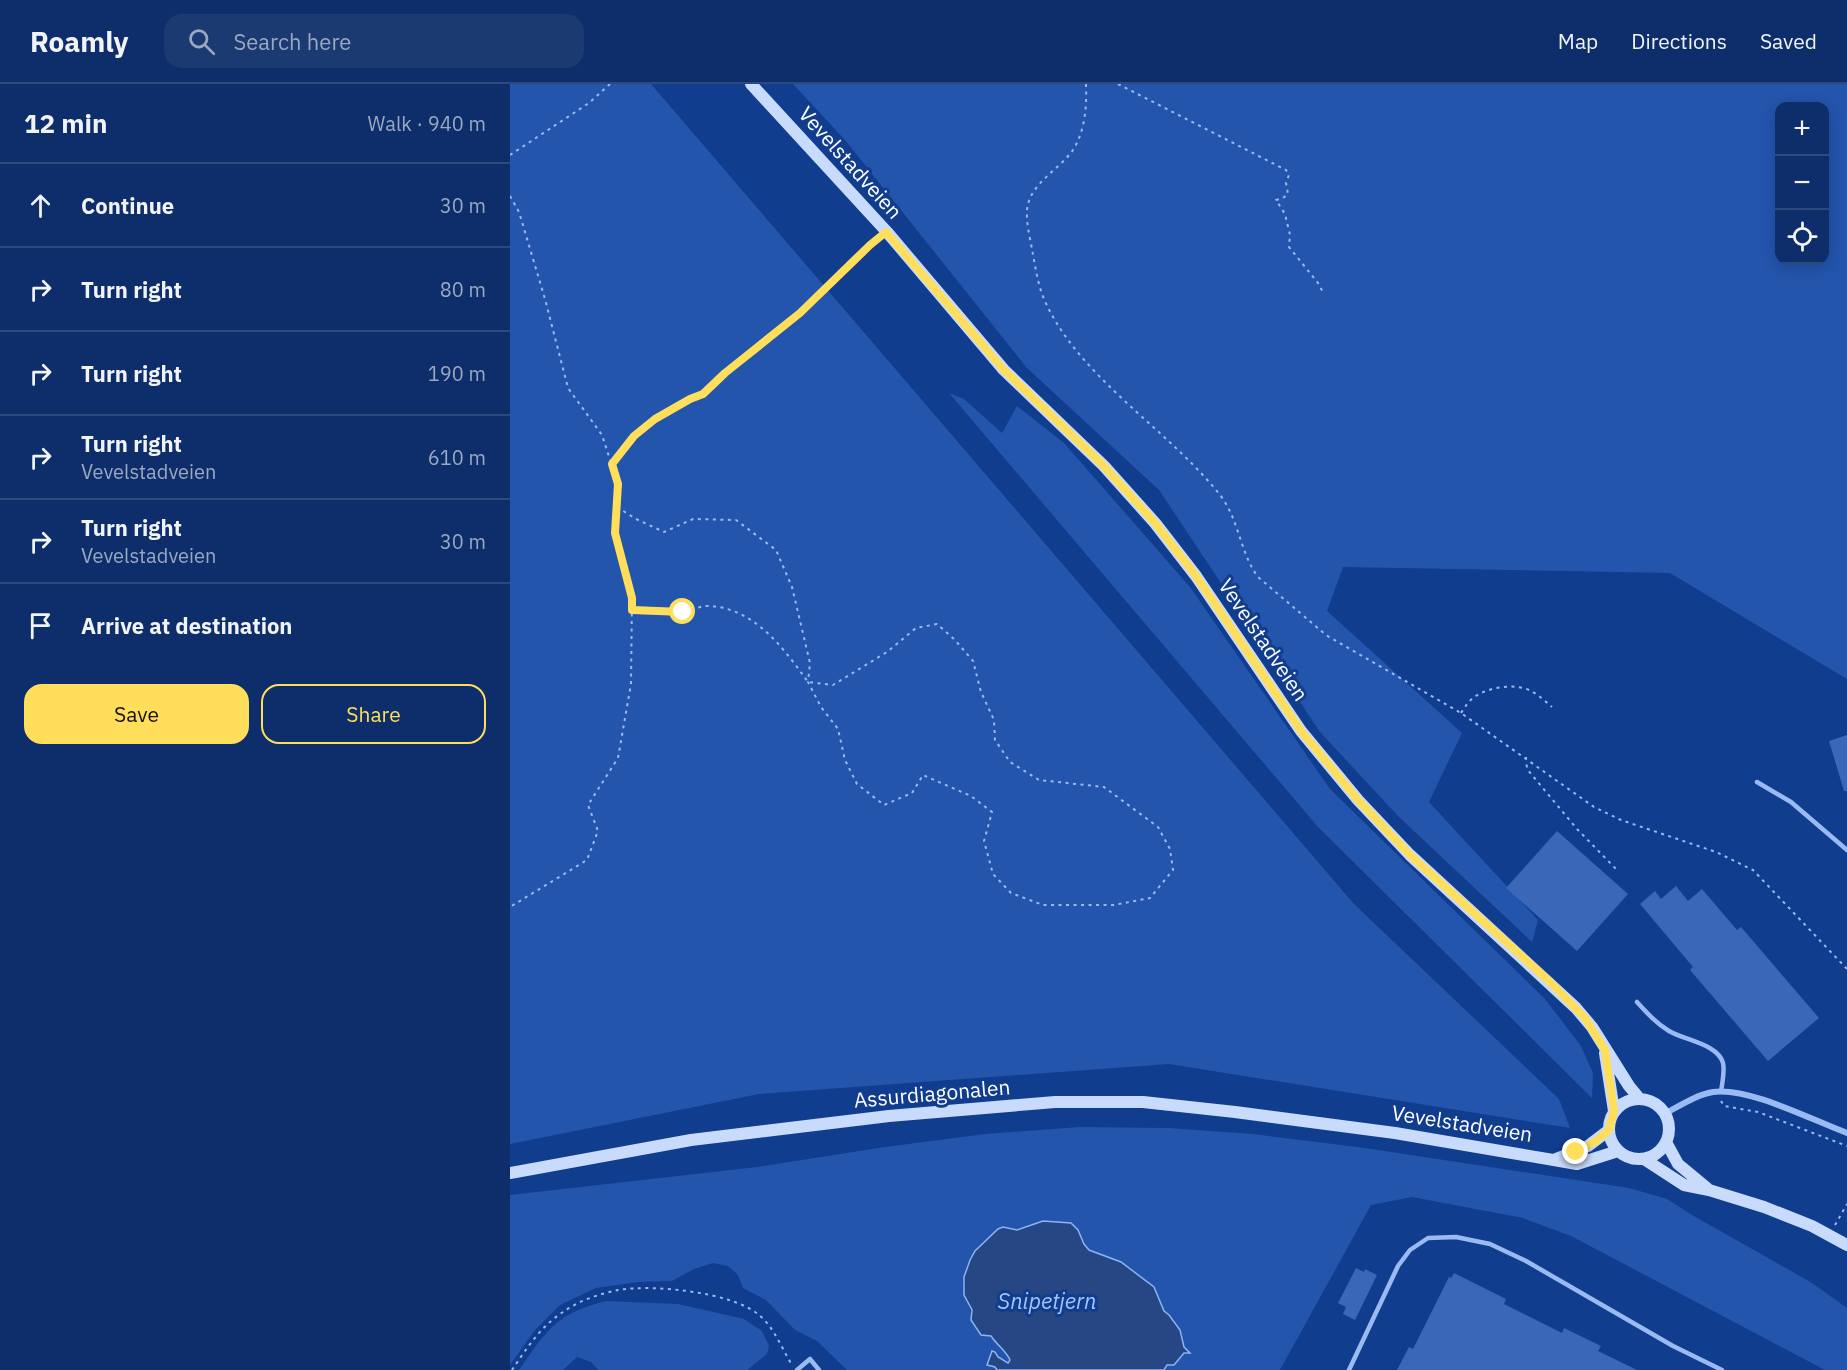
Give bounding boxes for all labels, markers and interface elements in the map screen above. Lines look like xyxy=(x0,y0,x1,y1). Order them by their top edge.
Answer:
search box xyxy=(164,14,584,68)
text: Roamly xyxy=(30,23,128,60)
icon: search xyxy=(185,25,218,58)
text: Search here xyxy=(233,27,351,56)
text: Map xyxy=(1558,27,1598,55)
text: Directions xyxy=(1631,27,1727,55)
text: Saved xyxy=(1760,27,1817,55)
street label: Vevelstadveien xyxy=(793,100,909,225)
map controls xyxy=(1775,102,1829,264)
button: + xyxy=(1775,102,1829,156)
text: 12 min xyxy=(24,106,108,140)
text: Walk · 940 m xyxy=(368,110,486,137)
button: − xyxy=(1775,156,1829,210)
icon: ahead xyxy=(24,189,57,222)
text: Continue xyxy=(81,191,174,220)
text: 30 m xyxy=(440,192,486,219)
button: locate xyxy=(1775,210,1829,264)
icon: right xyxy=(24,273,57,306)
text: Turn right xyxy=(81,275,182,304)
text: 80 m xyxy=(440,276,486,303)
icon: right xyxy=(24,357,57,390)
text: Turn right xyxy=(81,359,182,388)
text: 190 m xyxy=(428,360,486,387)
text: Turn right xyxy=(81,429,182,458)
icon: right xyxy=(24,441,57,474)
text: 610 m xyxy=(428,444,486,471)
text: Vevelstadveien xyxy=(81,458,216,485)
text: Turn right xyxy=(81,513,182,542)
icon: right xyxy=(24,525,57,558)
text: 30 m xyxy=(440,528,486,555)
text: Vevelstadveien xyxy=(81,542,216,569)
street label: Vevelstadveien xyxy=(1212,573,1315,706)
route start xyxy=(669,598,695,624)
icon: arrive xyxy=(24,609,57,642)
text: Arrive at destination xyxy=(81,611,292,640)
button: Save xyxy=(24,684,249,744)
button: Share xyxy=(261,684,486,744)
street label: Assurdiagonalen xyxy=(852,1072,1011,1114)
street label: Vevelstadveien xyxy=(1390,1098,1535,1148)
route end xyxy=(1562,1138,1588,1164)
water label: Snipetjern xyxy=(997,1286,1097,1315)

